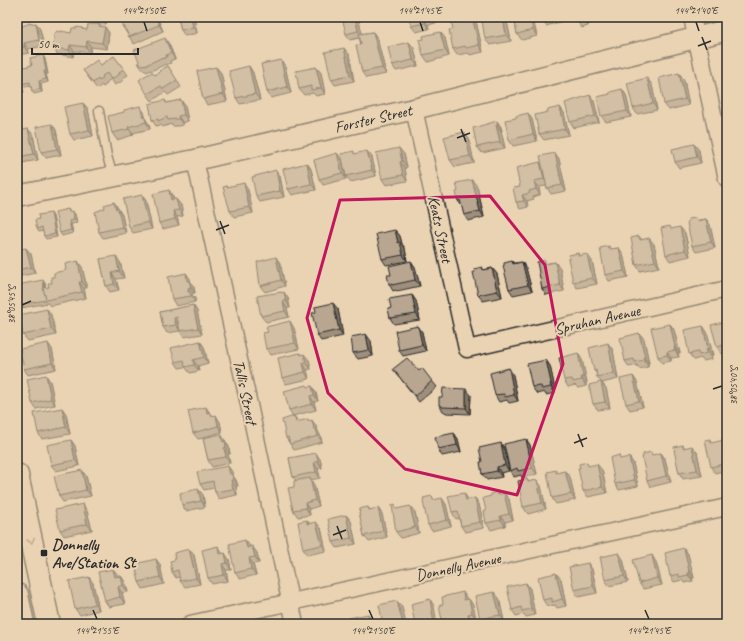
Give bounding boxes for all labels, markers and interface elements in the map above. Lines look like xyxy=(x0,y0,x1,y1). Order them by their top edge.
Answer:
text: 144°21'50"E xyxy=(122,4,167,17)
text: 144°21'45"E xyxy=(398,4,443,17)
text: 144°21'40"E xyxy=(674,4,719,17)
scale bar xyxy=(32,30,138,56)
text: 50 m xyxy=(38,36,60,52)
street label: Forster Street xyxy=(333,100,415,138)
street label: Keats Street xyxy=(423,194,457,266)
text: 38°05'45"S xyxy=(5,284,18,324)
street label: Spruhan Avenue xyxy=(553,300,644,340)
street label: Tallis Street xyxy=(228,358,262,429)
text: 38°05'40"S xyxy=(727,365,740,405)
place label: Donnelly Ave/Station St xyxy=(52,535,137,573)
one-way arrow xyxy=(27,538,35,544)
marker: Donnelly Ave/Station St xyxy=(39,548,49,558)
street label: Donnelly Avenue xyxy=(414,548,504,586)
text: 144°21'55"E xyxy=(75,624,120,637)
text: 144°21'50"E xyxy=(351,624,396,637)
text: 144°21'45"E xyxy=(627,624,672,637)

